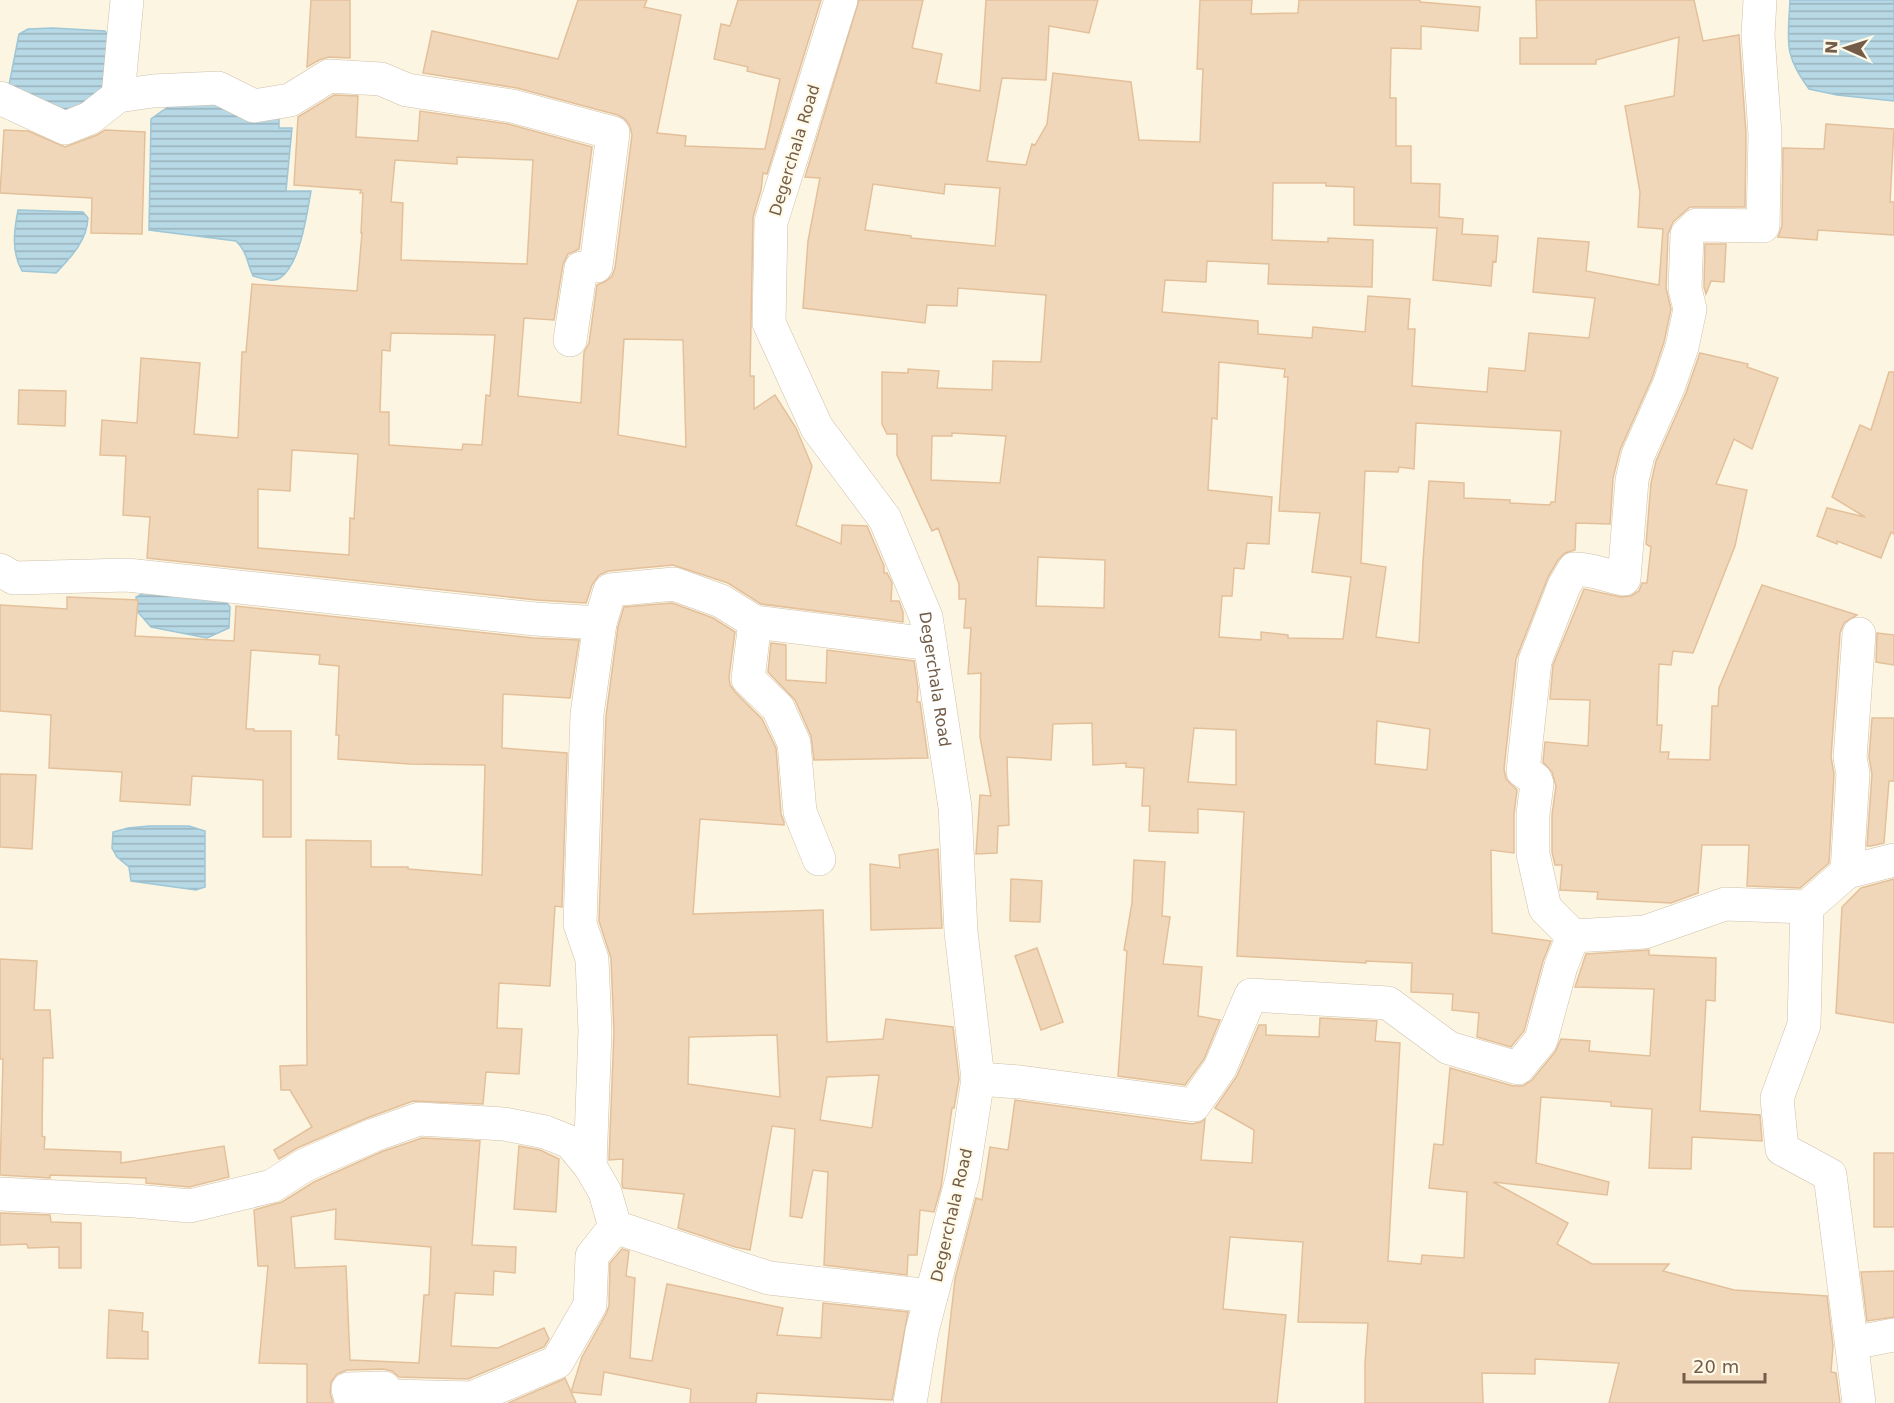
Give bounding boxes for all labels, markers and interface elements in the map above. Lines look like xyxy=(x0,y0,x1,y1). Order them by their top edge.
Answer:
north arrow xyxy=(1816,18,1876,78)
text: N xyxy=(1822,40,1841,54)
street label: Degerchala Road xyxy=(765,82,824,218)
street label: Degerchala Road xyxy=(915,610,955,748)
street label: Degerchala Road xyxy=(927,1146,976,1284)
scale bar xyxy=(1684,1346,1765,1384)
text: 20 m xyxy=(1693,1356,1739,1377)

